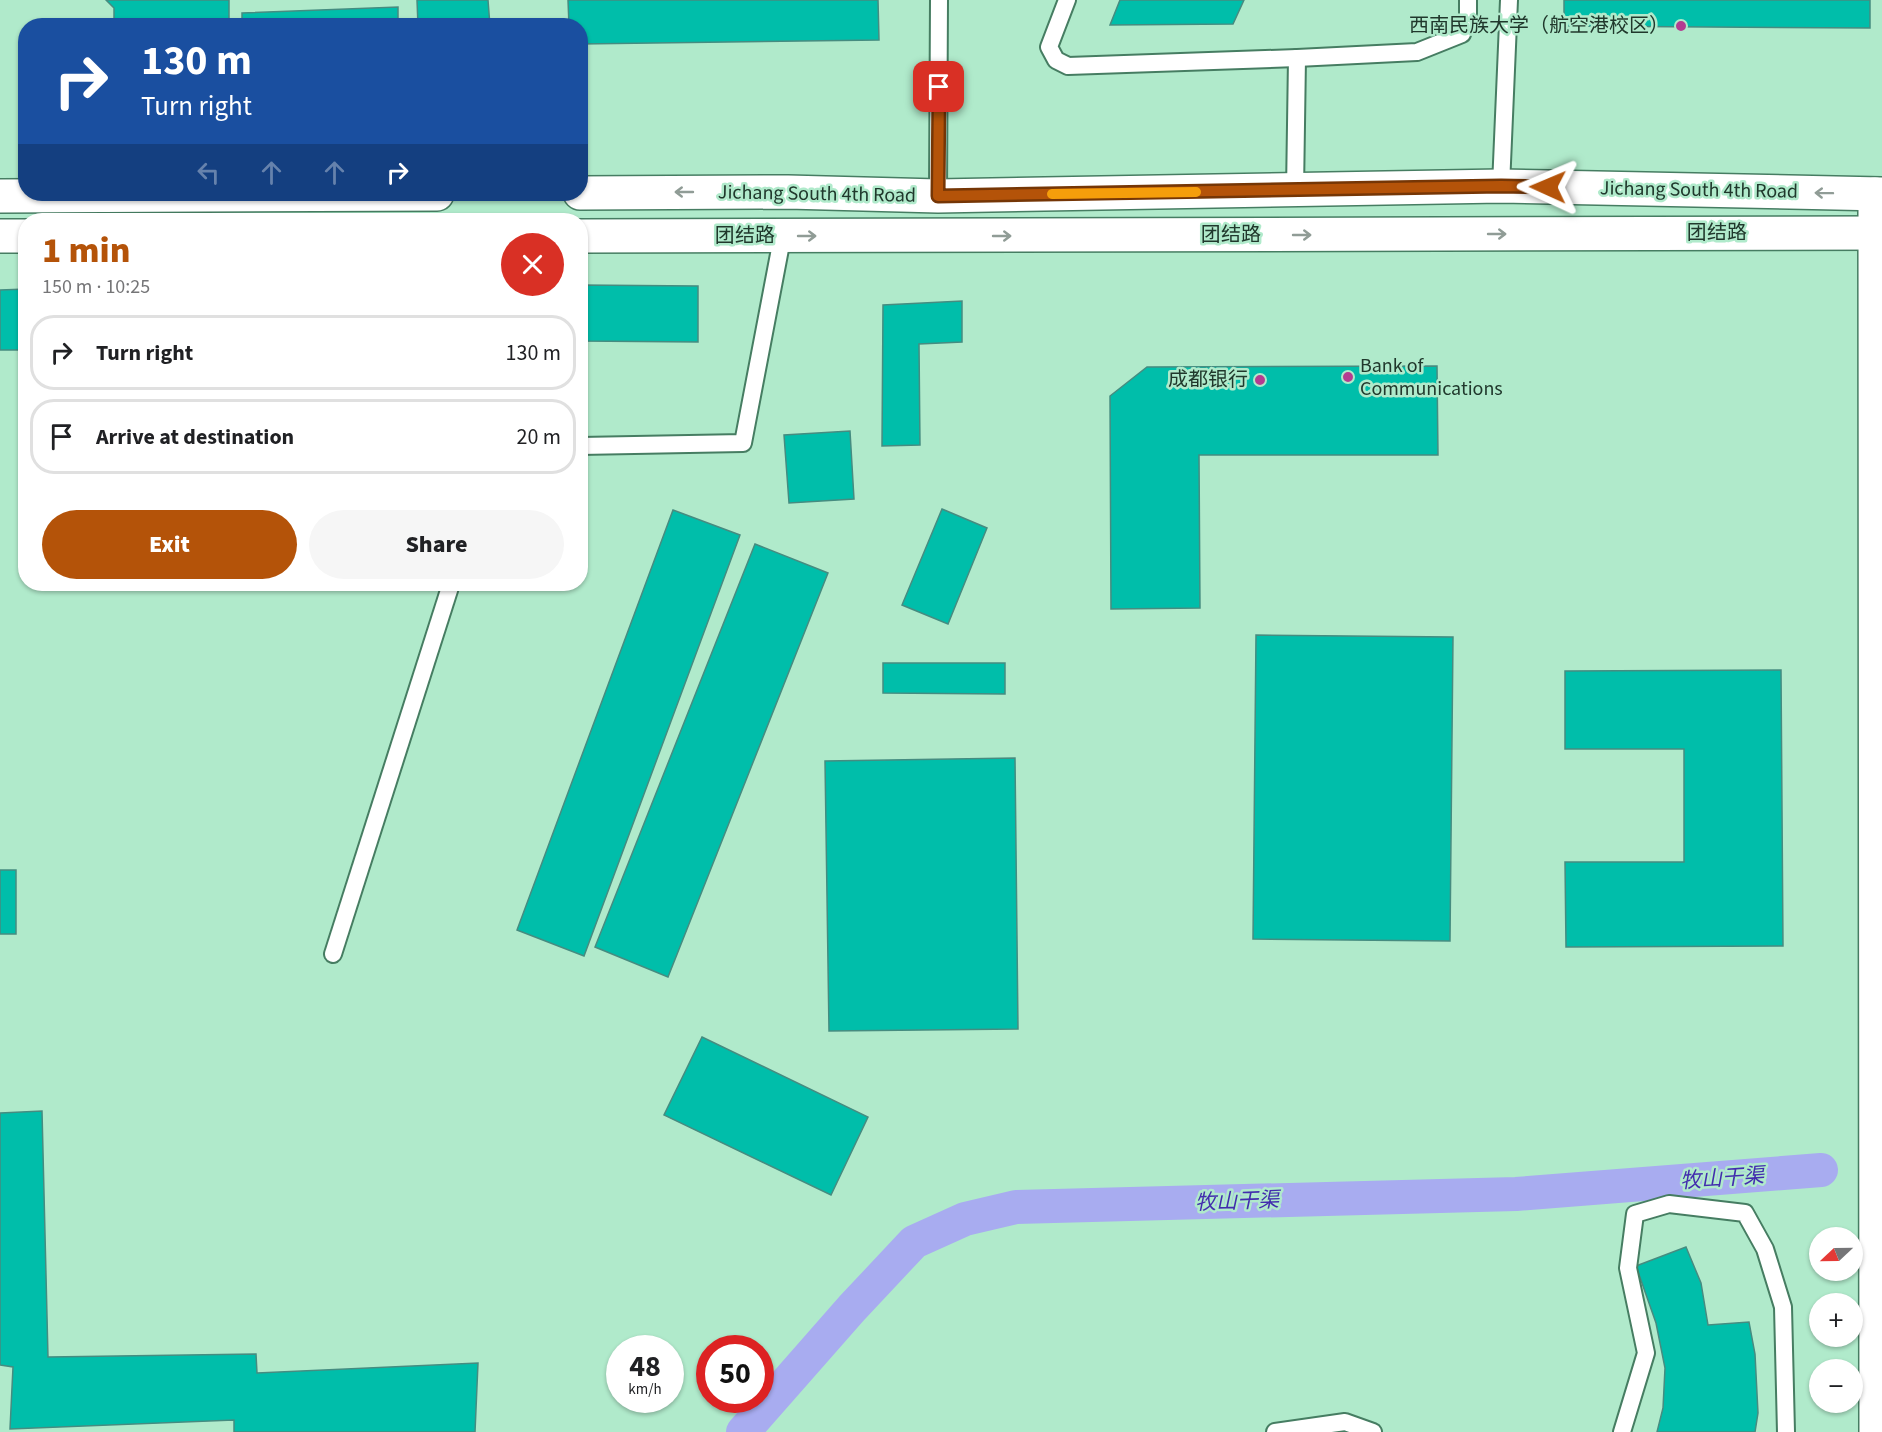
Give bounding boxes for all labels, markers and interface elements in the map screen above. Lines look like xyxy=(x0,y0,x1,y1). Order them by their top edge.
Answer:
place label: 西南民族大学（航空港校区） xyxy=(1409,12,1669,40)
marker: 西南民族大学（航空港校区） xyxy=(1674,19,1688,33)
text: 130 m xyxy=(141,31,252,91)
icon: right xyxy=(42,42,120,120)
pin xyxy=(913,61,964,112)
icon: arrive xyxy=(922,70,955,103)
text: Turn right xyxy=(141,87,252,126)
position arrow xyxy=(1516,155,1580,219)
icon: left xyxy=(192,156,225,189)
icon: ahead xyxy=(255,156,288,189)
icon: ahead xyxy=(318,156,351,189)
icon: right xyxy=(381,156,414,189)
street label: Jichang South 4th Road xyxy=(1600,174,1798,206)
street label: Jichang South 4th Road xyxy=(718,178,916,210)
one-way arrow xyxy=(674,186,694,198)
one-way arrow xyxy=(1814,187,1834,199)
street label: 团结路 xyxy=(1687,219,1747,247)
street label: 团结路 xyxy=(1201,221,1261,249)
street label: 团结路 xyxy=(715,222,775,250)
text: 1 min xyxy=(42,225,130,276)
one-way arrow xyxy=(1486,228,1506,240)
one-way arrow xyxy=(1291,229,1311,241)
one-way arrow xyxy=(796,230,816,242)
one-way arrow xyxy=(991,230,1011,242)
button: close xyxy=(501,233,564,296)
text: 150 m · 10:25 xyxy=(42,273,150,301)
icon: right xyxy=(45,336,78,369)
text: Turn right xyxy=(96,337,193,369)
text: 130 m xyxy=(506,337,561,369)
place label: Bank of Communications xyxy=(1360,352,1503,403)
place label: 成都银行 xyxy=(1168,366,1248,394)
marker: Bank of Communications xyxy=(1341,370,1355,384)
marker: 成都银行 xyxy=(1253,373,1267,387)
icon: arrive xyxy=(45,420,78,453)
text: Arrive at destination xyxy=(96,421,294,453)
text: 20 m xyxy=(516,421,561,453)
button: Exit xyxy=(42,510,297,579)
button: Share xyxy=(309,510,564,579)
water label: 牧山干渠 xyxy=(1679,1160,1768,1196)
water label: 牧山干渠 xyxy=(1195,1184,1282,1217)
north arrow xyxy=(1809,1227,1863,1281)
map controls xyxy=(1809,1227,1863,1413)
button: + xyxy=(1809,1293,1863,1347)
speed limit sign: 50 xyxy=(696,1335,774,1413)
text: 48 xyxy=(629,1345,661,1388)
button: − xyxy=(1809,1359,1863,1413)
text: km/h xyxy=(628,1379,662,1400)

